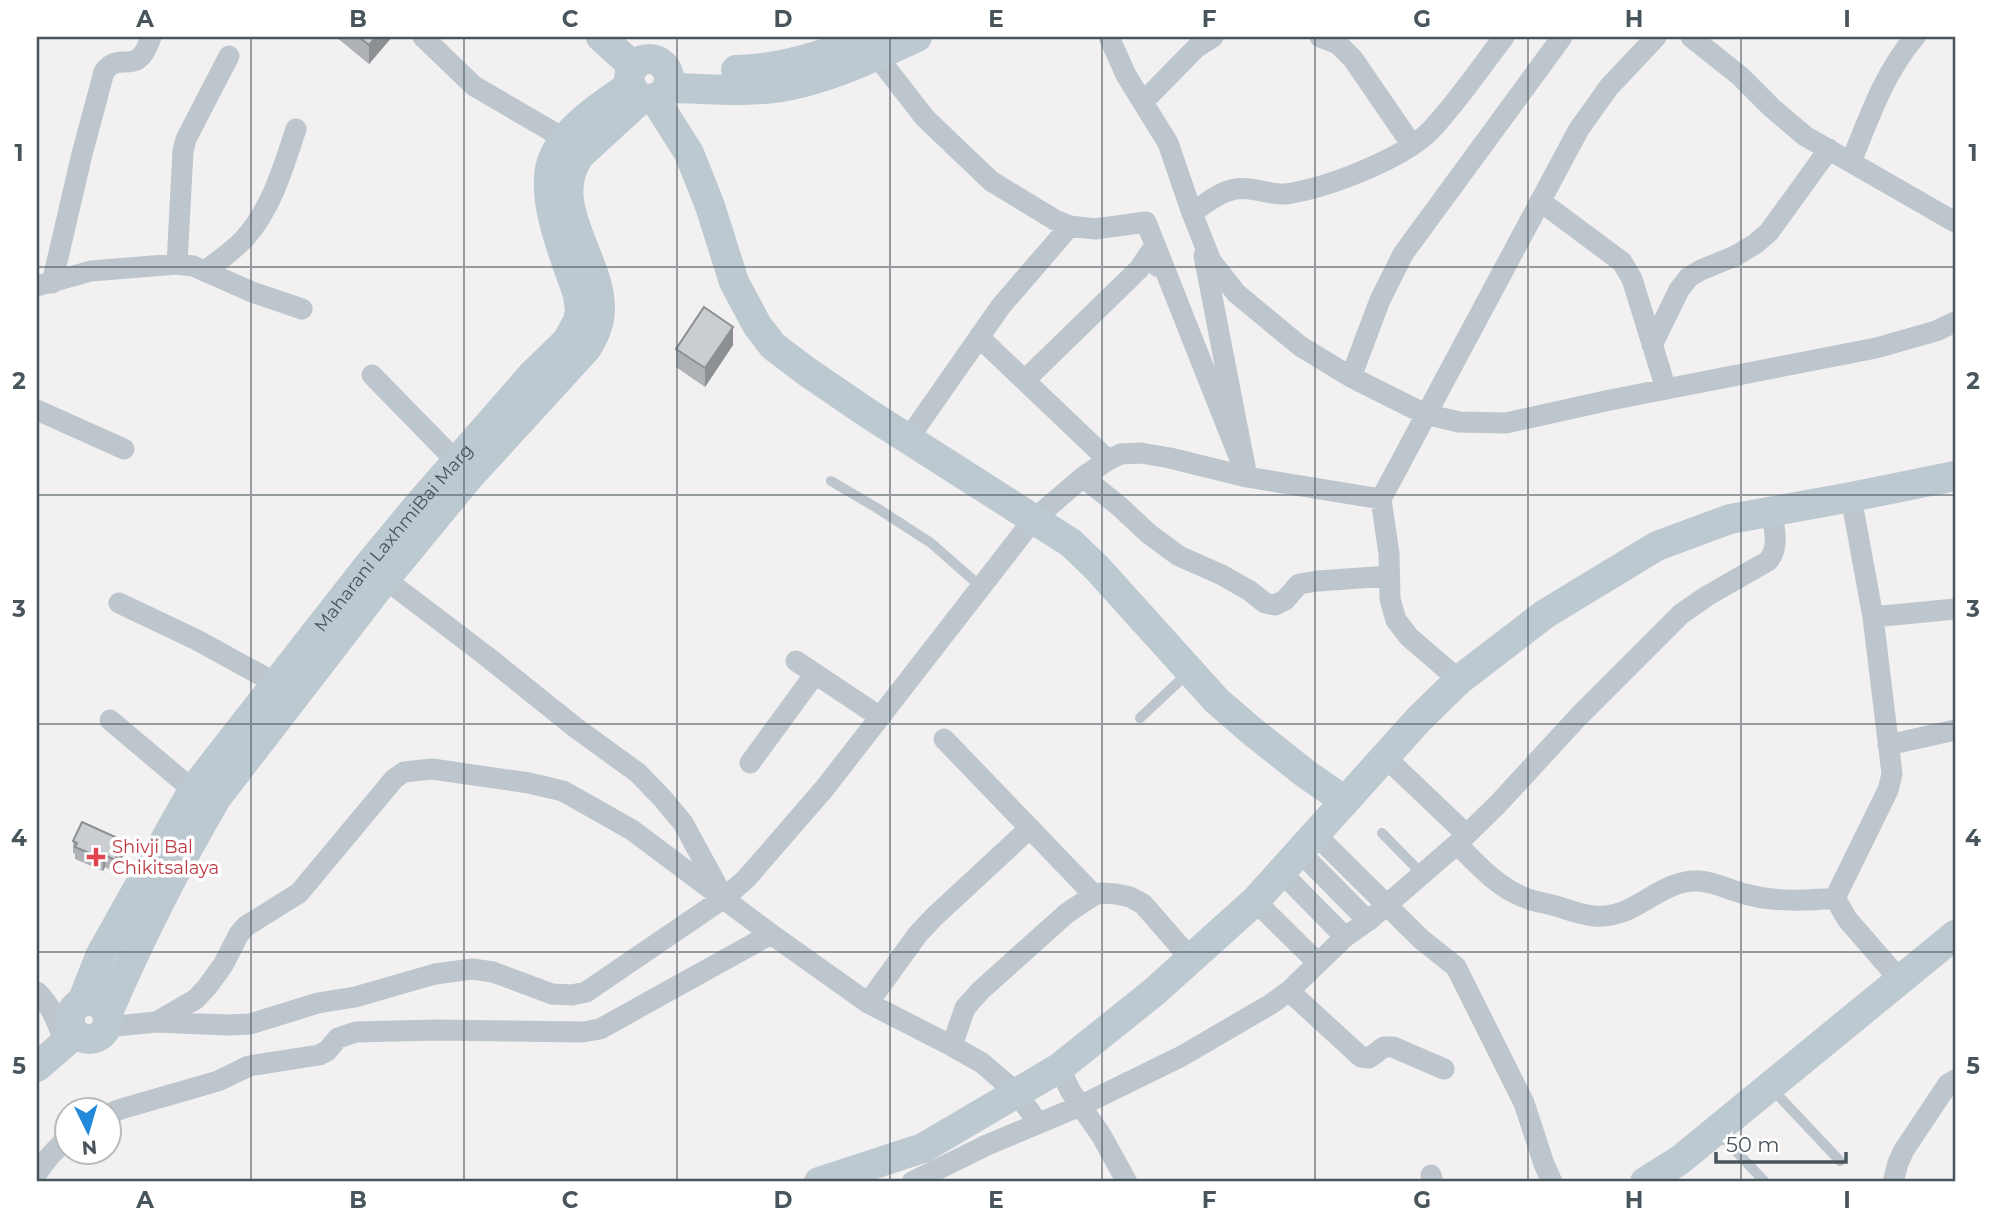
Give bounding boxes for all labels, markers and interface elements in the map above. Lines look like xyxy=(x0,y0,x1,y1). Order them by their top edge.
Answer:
text: A xyxy=(135,5,154,33)
text: B xyxy=(349,5,367,33)
text: C xyxy=(562,5,579,33)
text: D xyxy=(774,5,793,33)
text: E xyxy=(988,5,1004,33)
text: F xyxy=(1202,5,1217,33)
text: G xyxy=(1413,5,1431,33)
text: H xyxy=(1625,5,1643,33)
text: I xyxy=(1843,5,1851,33)
text: 1 xyxy=(14,139,24,167)
text: 1 xyxy=(1968,139,1978,167)
text: 2 xyxy=(12,367,26,395)
text: 2 xyxy=(1966,367,1980,395)
street label: Maharani LaxhmiBai Marg xyxy=(310,439,478,636)
text: 3 xyxy=(11,595,26,623)
text: 3 xyxy=(1965,595,1980,623)
text: 4 xyxy=(11,824,27,852)
text: 4 xyxy=(1965,824,1981,852)
place label: Shivji Bal Chikitsalaya xyxy=(112,836,219,879)
marker: Shivji Bal Chikitsalaya xyxy=(86,847,106,867)
text: 5 xyxy=(12,1052,26,1080)
text: 5 xyxy=(1966,1052,1980,1080)
north arrow xyxy=(52,1096,122,1166)
scale bar xyxy=(1716,1121,1845,1165)
text: 50 m xyxy=(1726,1132,1780,1157)
text: N xyxy=(81,1135,98,1160)
text: A xyxy=(135,1186,154,1214)
text: B xyxy=(349,1186,367,1214)
text: C xyxy=(562,1186,579,1214)
text: D xyxy=(774,1186,793,1214)
text: E xyxy=(988,1186,1004,1214)
text: F xyxy=(1202,1186,1217,1214)
text: G xyxy=(1413,1186,1431,1214)
text: H xyxy=(1625,1186,1643,1214)
text: I xyxy=(1843,1186,1851,1214)

